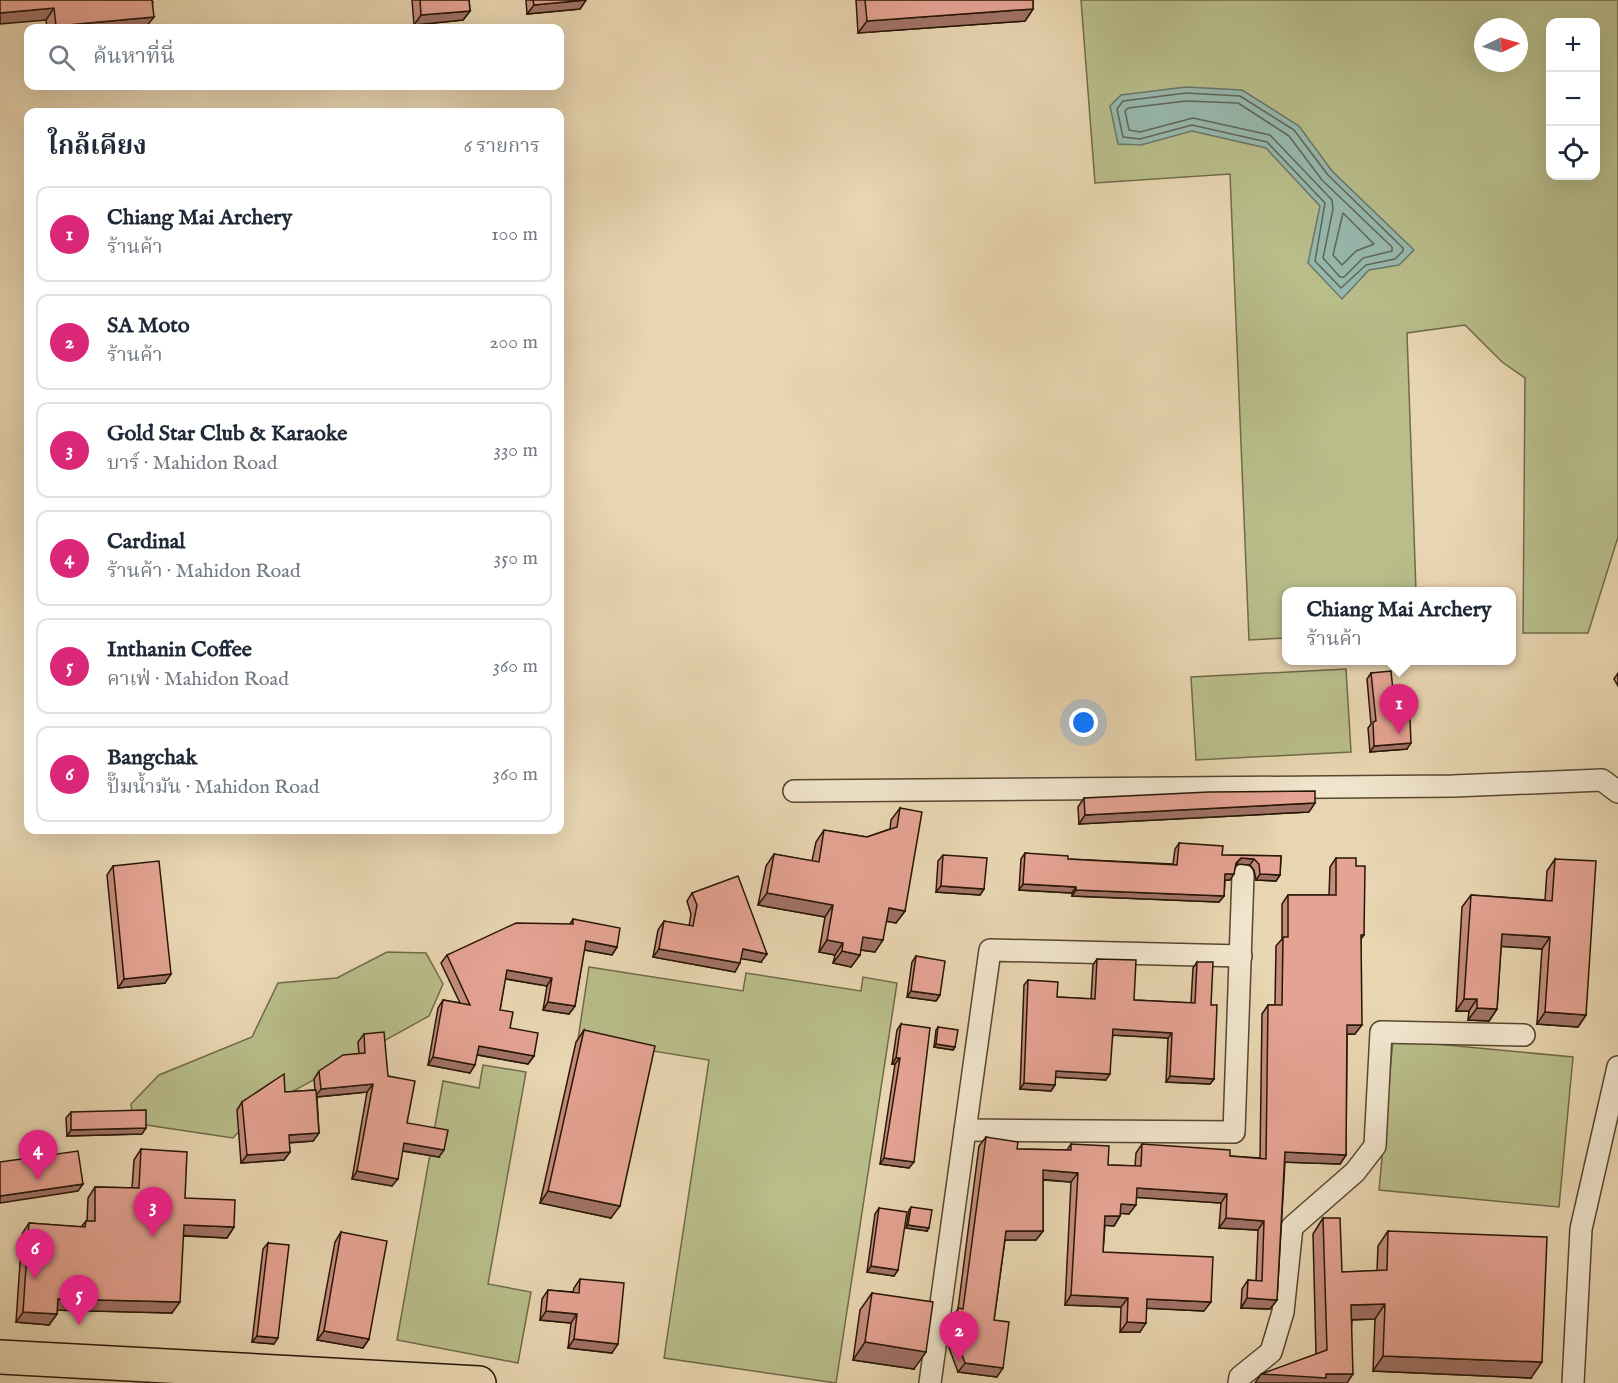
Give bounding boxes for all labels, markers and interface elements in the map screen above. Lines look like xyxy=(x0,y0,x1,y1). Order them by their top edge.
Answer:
north arrow xyxy=(1474,18,1528,72)
map controls xyxy=(1546,18,1600,180)
button: + xyxy=(1546,18,1600,72)
search box xyxy=(24,24,564,90)
icon: search xyxy=(45,41,78,74)
text: ค้นหาที่นี่ xyxy=(93,43,175,71)
button: − xyxy=(1546,72,1600,126)
button: locate xyxy=(1546,126,1600,180)
text: ใกล้เคียง xyxy=(48,130,147,163)
text: 6 รายการ xyxy=(464,134,540,159)
text: Chiang Mai Archery xyxy=(107,204,292,232)
text: 1 xyxy=(66,222,73,247)
text: 100 m xyxy=(491,222,538,247)
text: ร้านค้า xyxy=(107,235,162,260)
text: SA Moto xyxy=(107,312,190,340)
text: 2 xyxy=(65,330,74,355)
text: 200 m xyxy=(489,330,538,355)
text: ร้านค้า xyxy=(107,343,162,368)
text: Gold Star Club & Karaoke xyxy=(107,420,347,448)
text: 3 xyxy=(66,438,73,463)
text: 330 m xyxy=(493,438,538,463)
text: บาร์ · Mahidon Road xyxy=(107,451,277,476)
text: Cardinal xyxy=(107,528,185,556)
text: 4 xyxy=(65,546,74,571)
text: 350 m xyxy=(494,546,538,571)
text: ร้านค้า · Mahidon Road xyxy=(107,559,301,584)
popup xyxy=(1282,587,1516,665)
text: Chiang Mai Archery xyxy=(1306,596,1492,624)
text: ร้านค้า xyxy=(1306,627,1362,652)
text: Inthanin Coffee xyxy=(107,636,252,664)
text: 5 xyxy=(66,654,73,679)
text: 360 m xyxy=(492,654,538,679)
text: คาเฟ่ · Mahidon Road xyxy=(107,667,289,692)
pin: 1 xyxy=(1380,684,1418,734)
your location xyxy=(1069,708,1098,737)
text: Bangchak xyxy=(107,744,197,772)
text: 6 xyxy=(65,762,74,787)
text: 360 m xyxy=(492,762,538,787)
text: ปั๊มน้ำมัน · Mahidon Road xyxy=(107,775,319,800)
pin: 4 xyxy=(18,1130,57,1180)
pin: 3 xyxy=(134,1188,172,1237)
pin: 6 xyxy=(15,1230,54,1279)
pin: 5 xyxy=(60,1276,98,1325)
pin: 2 xyxy=(940,1312,978,1361)

